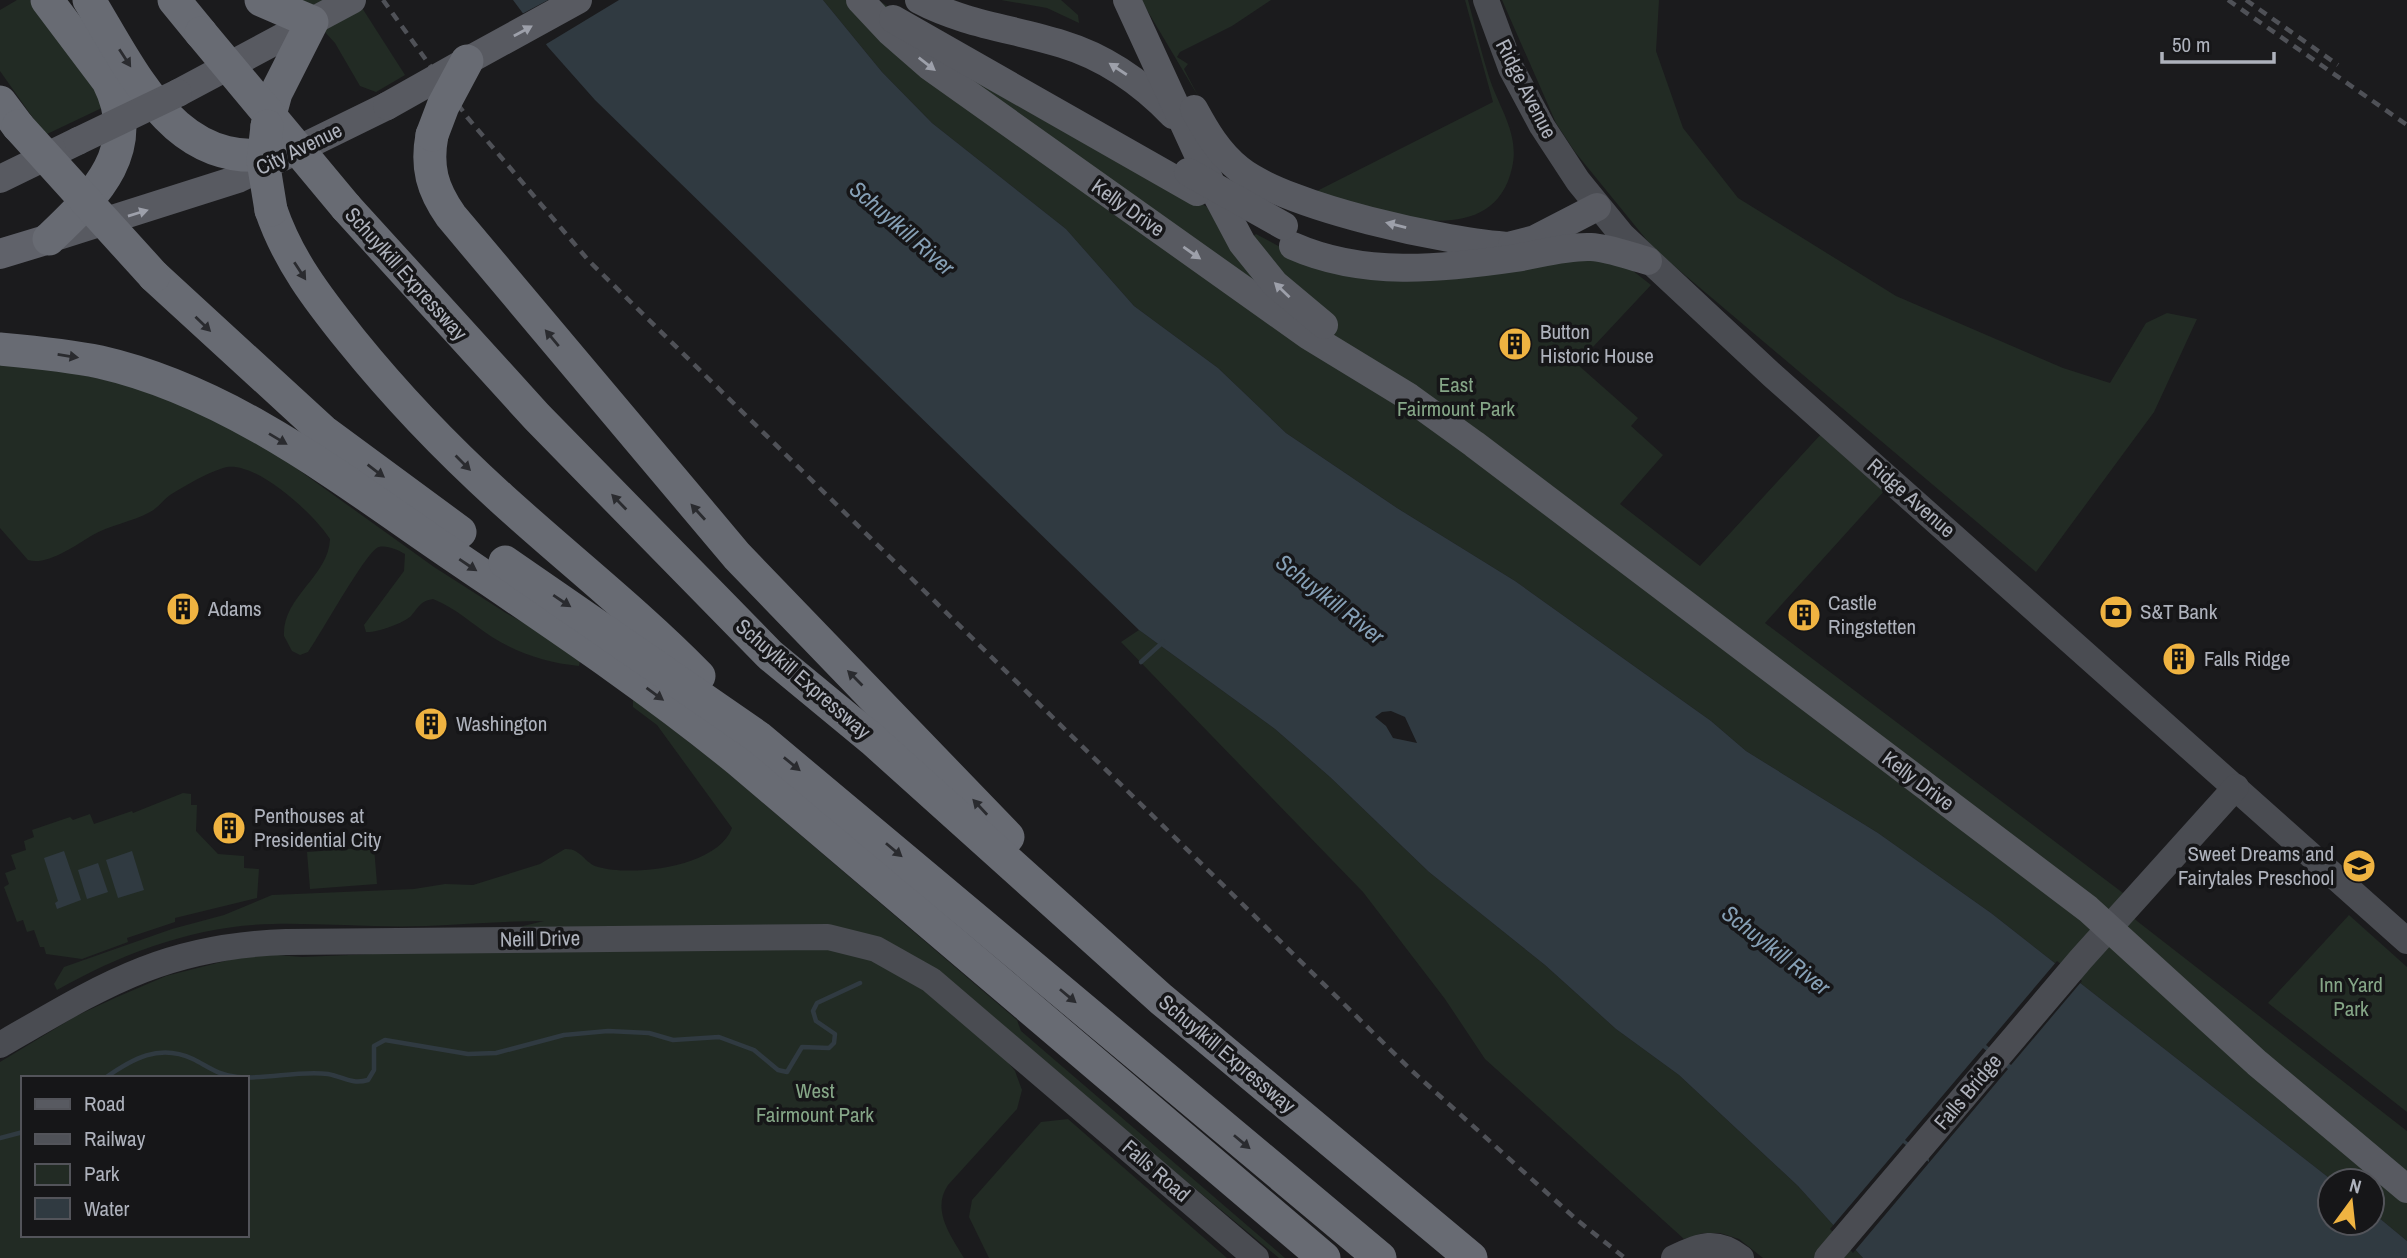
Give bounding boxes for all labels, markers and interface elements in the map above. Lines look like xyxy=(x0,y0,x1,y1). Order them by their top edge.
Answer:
scale bar xyxy=(2162,21,2274,65)
one-way arrow xyxy=(513,25,533,37)
text: 50 m xyxy=(2172,30,2210,59)
street label: Ridge Avenue xyxy=(1489,34,1564,143)
one-way arrow xyxy=(118,49,132,67)
one-way arrow xyxy=(917,57,935,72)
one-way arrow xyxy=(1108,63,1127,76)
street label: City Avenue xyxy=(251,115,347,182)
street label: Kelly Drive xyxy=(1086,172,1171,243)
water label: Schuylkill River xyxy=(843,173,962,282)
street label: Schuylkill Expressway xyxy=(339,201,474,347)
one-way arrow xyxy=(127,208,148,218)
one-way arrow xyxy=(1385,220,1407,231)
one-way arrow xyxy=(1183,246,1201,260)
one-way arrow xyxy=(293,262,306,281)
one-way arrow xyxy=(1274,282,1291,298)
one-way arrow xyxy=(194,315,211,331)
place label: Button Historic House xyxy=(1540,317,1654,370)
building icon: Button Historic House xyxy=(1496,325,1534,363)
one-way arrow xyxy=(544,329,560,347)
one-way arrow xyxy=(57,351,79,362)
park label: East Fairmount Park xyxy=(1397,370,1515,423)
one-way arrow xyxy=(269,433,288,446)
street label: Ridge Avenue xyxy=(1861,451,1962,544)
one-way arrow xyxy=(454,454,471,470)
one-way arrow xyxy=(366,464,384,479)
one-way arrow xyxy=(610,494,627,511)
one-way arrow xyxy=(691,504,707,521)
water label: Schuylkill River xyxy=(1270,546,1392,651)
one-way arrow xyxy=(458,558,477,571)
place label: Castle Ringstetten xyxy=(1828,588,1916,641)
building icon: Adams xyxy=(164,590,202,628)
bank icon: S&T Bank xyxy=(2097,593,2135,631)
place label: Adams xyxy=(207,594,262,623)
one-way arrow xyxy=(553,594,572,607)
building icon: Castle Ringstetten xyxy=(1785,596,1823,634)
place label: S&T Bank xyxy=(2140,597,2218,626)
street label: Schuylkill Expressway xyxy=(730,612,877,746)
building icon: Falls Ridge xyxy=(2160,640,2198,678)
place label: Falls Ridge xyxy=(2204,644,2290,673)
one-way arrow xyxy=(846,669,863,686)
one-way arrow xyxy=(646,687,664,701)
building icon: Washington xyxy=(412,705,450,743)
place label: Washington xyxy=(456,709,547,738)
street label: Kelly Drive xyxy=(1876,744,1960,817)
one-way arrow xyxy=(782,756,800,771)
one-way arrow xyxy=(972,799,988,816)
place label: Penthouses at Presidential City xyxy=(254,801,382,854)
building icon: Penthouses at Presidential City xyxy=(210,809,248,847)
place label: Sweet Dreams and Fairytales Preschool xyxy=(2178,839,2334,892)
one-way arrow xyxy=(885,842,903,858)
school or university icon: Sweet Dreams and Fairytales Preschool xyxy=(2340,847,2378,885)
water label: Schuylkill River xyxy=(1716,897,1838,1002)
street label: Neill Drive xyxy=(500,923,580,954)
park label: Inn Yard Park xyxy=(2319,970,2383,1023)
one-way arrow xyxy=(1060,988,1077,1003)
street label: Schuylkill Expressway xyxy=(1153,988,1302,1120)
street label: Falls Bridge xyxy=(1927,1047,2008,1136)
legend xyxy=(21,1076,248,1237)
park label: West Fairmount Park xyxy=(756,1076,874,1129)
text: Road xyxy=(84,1089,125,1118)
text: Railway xyxy=(84,1124,146,1153)
street label: Falls Road xyxy=(1116,1133,1197,1208)
one-way arrow xyxy=(1233,1134,1251,1150)
text: Park xyxy=(84,1159,120,1188)
north arrow xyxy=(2316,1167,2386,1237)
text: N xyxy=(2347,1172,2364,1200)
text: Water xyxy=(84,1194,130,1223)

